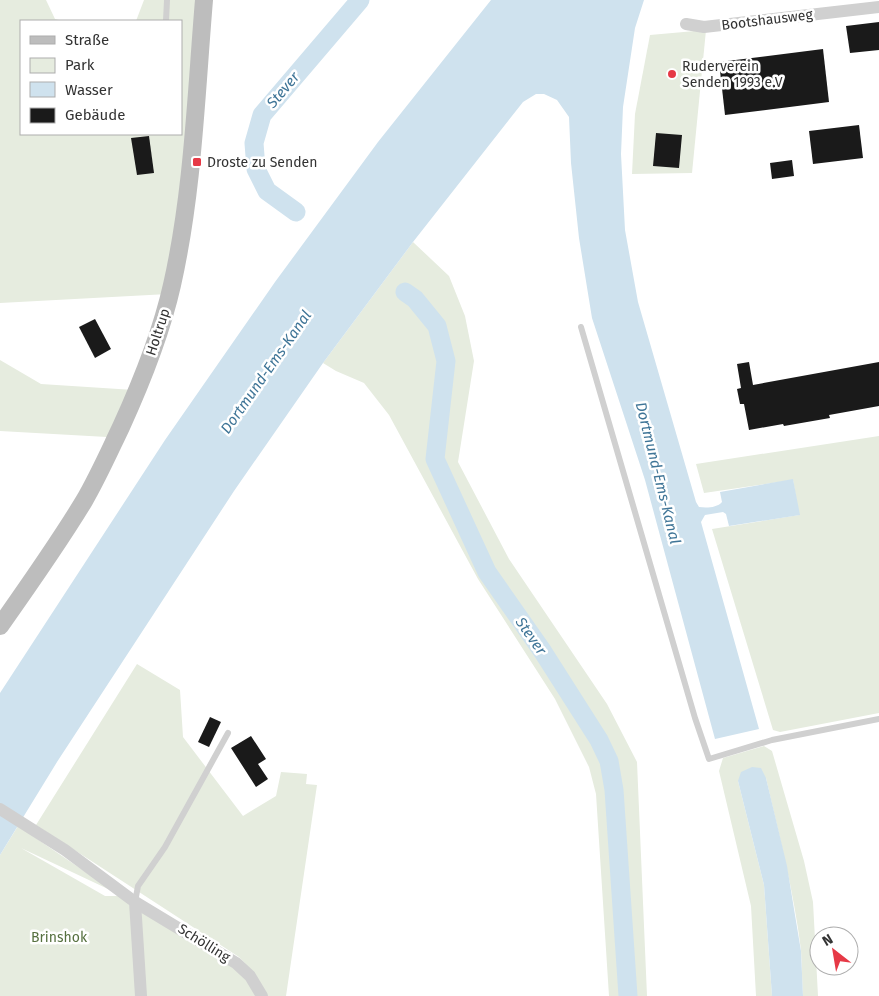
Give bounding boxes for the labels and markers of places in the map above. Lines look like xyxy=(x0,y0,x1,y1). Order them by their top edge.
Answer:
place label: Ruderverein Senden 1993 e.V xyxy=(682,58,783,91)
marker: Ruderverein Senden 1993 e.V xyxy=(666,68,678,80)
place label: Droste zu Senden xyxy=(207,154,317,171)
marker: Droste zu Senden xyxy=(191,156,203,168)

